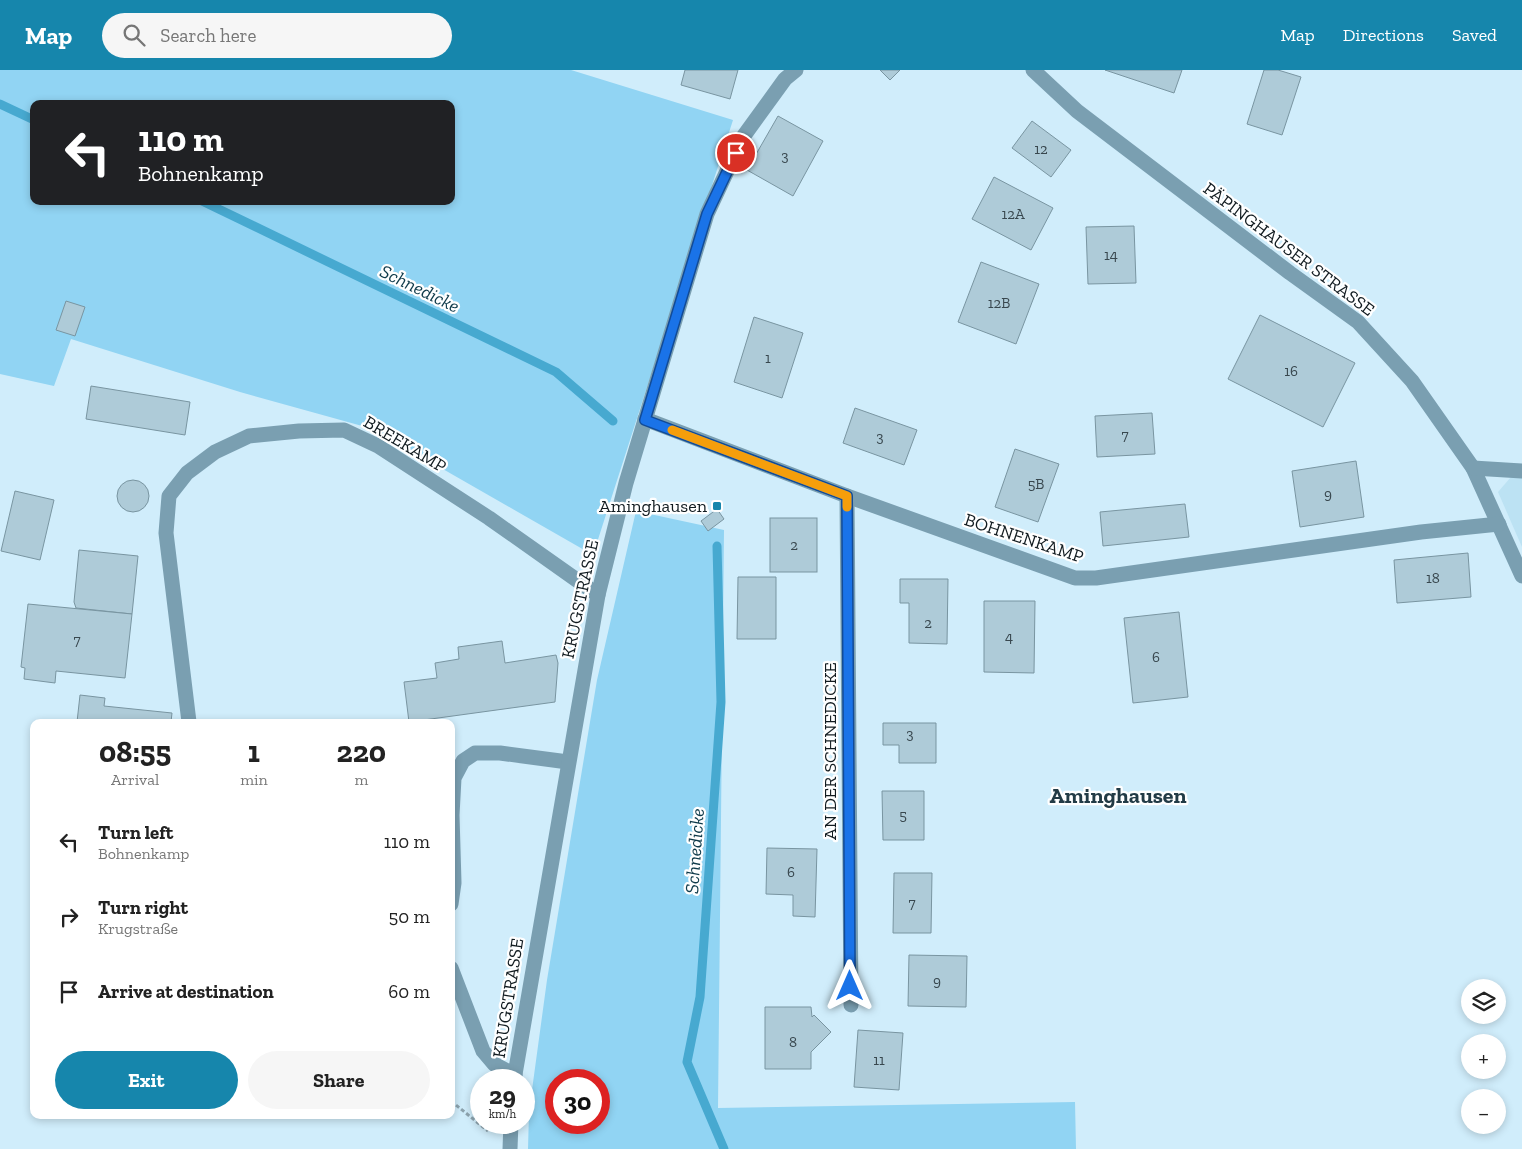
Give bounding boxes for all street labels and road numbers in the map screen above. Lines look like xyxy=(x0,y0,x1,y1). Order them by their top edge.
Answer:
street label: PÄPINGHAUSER STRASSE xyxy=(1199,177,1379,321)
street label: BREEKAMP xyxy=(360,411,450,477)
street label: BOHNENKAMP xyxy=(962,508,1086,568)
street label: KRUGSTRASSE xyxy=(557,538,603,660)
street label: AN DER SCHNEDICKE xyxy=(819,662,841,840)
street label: KRUGSTRASSE xyxy=(488,937,528,1059)

